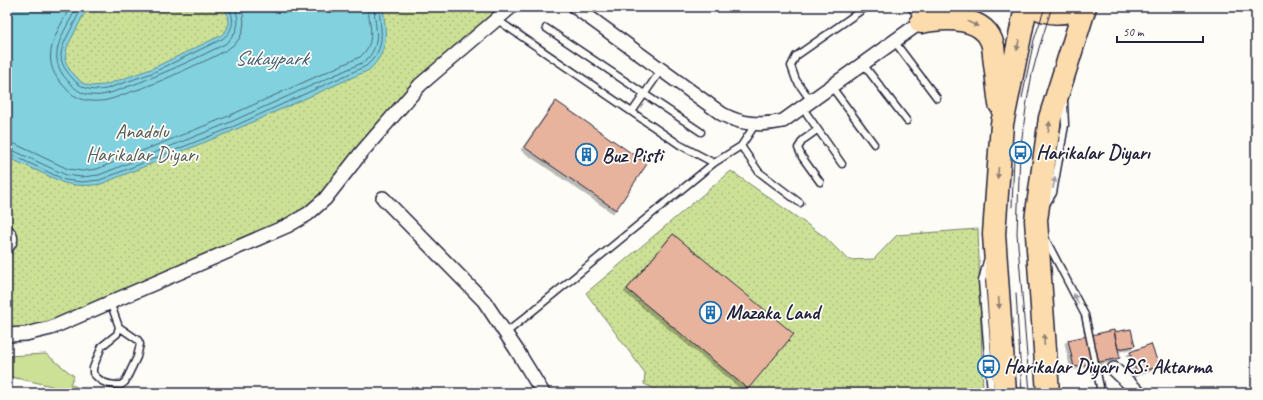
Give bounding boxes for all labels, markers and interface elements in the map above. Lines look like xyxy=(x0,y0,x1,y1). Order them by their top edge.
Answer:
scale bar xyxy=(1117,18,1203,44)
one-way arrow xyxy=(967,21,978,27)
text: 50 m xyxy=(1123,24,1145,40)
one-way arrow xyxy=(1015,39,1021,51)
water label: Sukaypark xyxy=(235,45,311,71)
park label: Anadolu Harikalar Diyarı xyxy=(86,119,199,167)
one-way arrow xyxy=(1046,121,1052,133)
bus stop icon: Harikalar Diyarı xyxy=(1007,139,1033,165)
place label: Harikalar Diyarı xyxy=(1036,140,1151,166)
building icon: Buz Pisti xyxy=(573,142,599,168)
place label: Buz Pisti xyxy=(602,143,666,168)
one-way arrow xyxy=(995,167,1002,179)
one-way arrow xyxy=(1052,177,1058,189)
one-way arrow xyxy=(1073,293,1079,305)
one-way arrow xyxy=(995,297,1002,309)
building icon: Mazaka Land xyxy=(697,299,723,325)
place label: Mazaka Land xyxy=(726,300,823,325)
one-way arrow xyxy=(1041,334,1048,346)
bus stop icon: Harikalar Diyarı RS: Aktarma xyxy=(976,353,1002,379)
place label: Harikalar Diyarı RS: Aktarma xyxy=(1004,354,1214,380)

